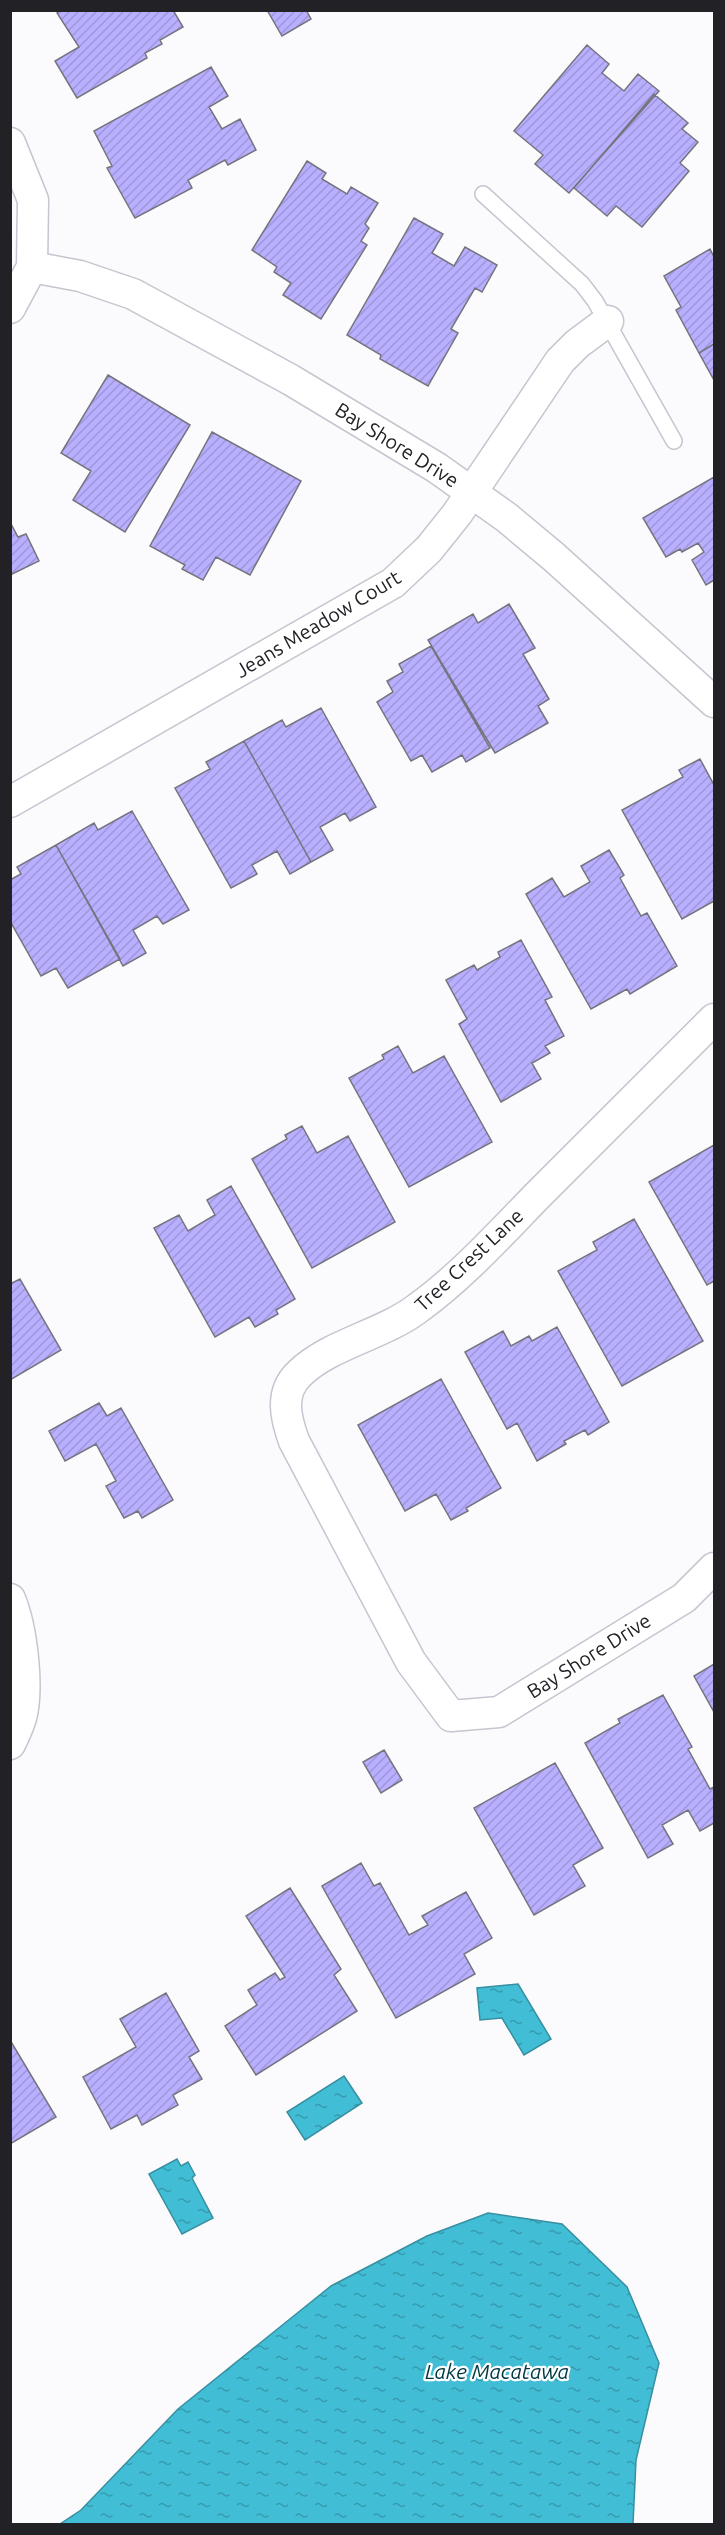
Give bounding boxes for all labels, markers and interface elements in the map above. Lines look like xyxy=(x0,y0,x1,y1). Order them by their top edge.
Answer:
street label: Bay Shore Drive xyxy=(331,397,463,492)
street label: Jeans Meadow Court xyxy=(231,565,405,682)
street label: Tree Crest Lane xyxy=(410,1204,528,1316)
street label: Bay Shore Drive xyxy=(523,1608,655,1703)
water label: Lake Macatawa xyxy=(425,2359,569,2383)

